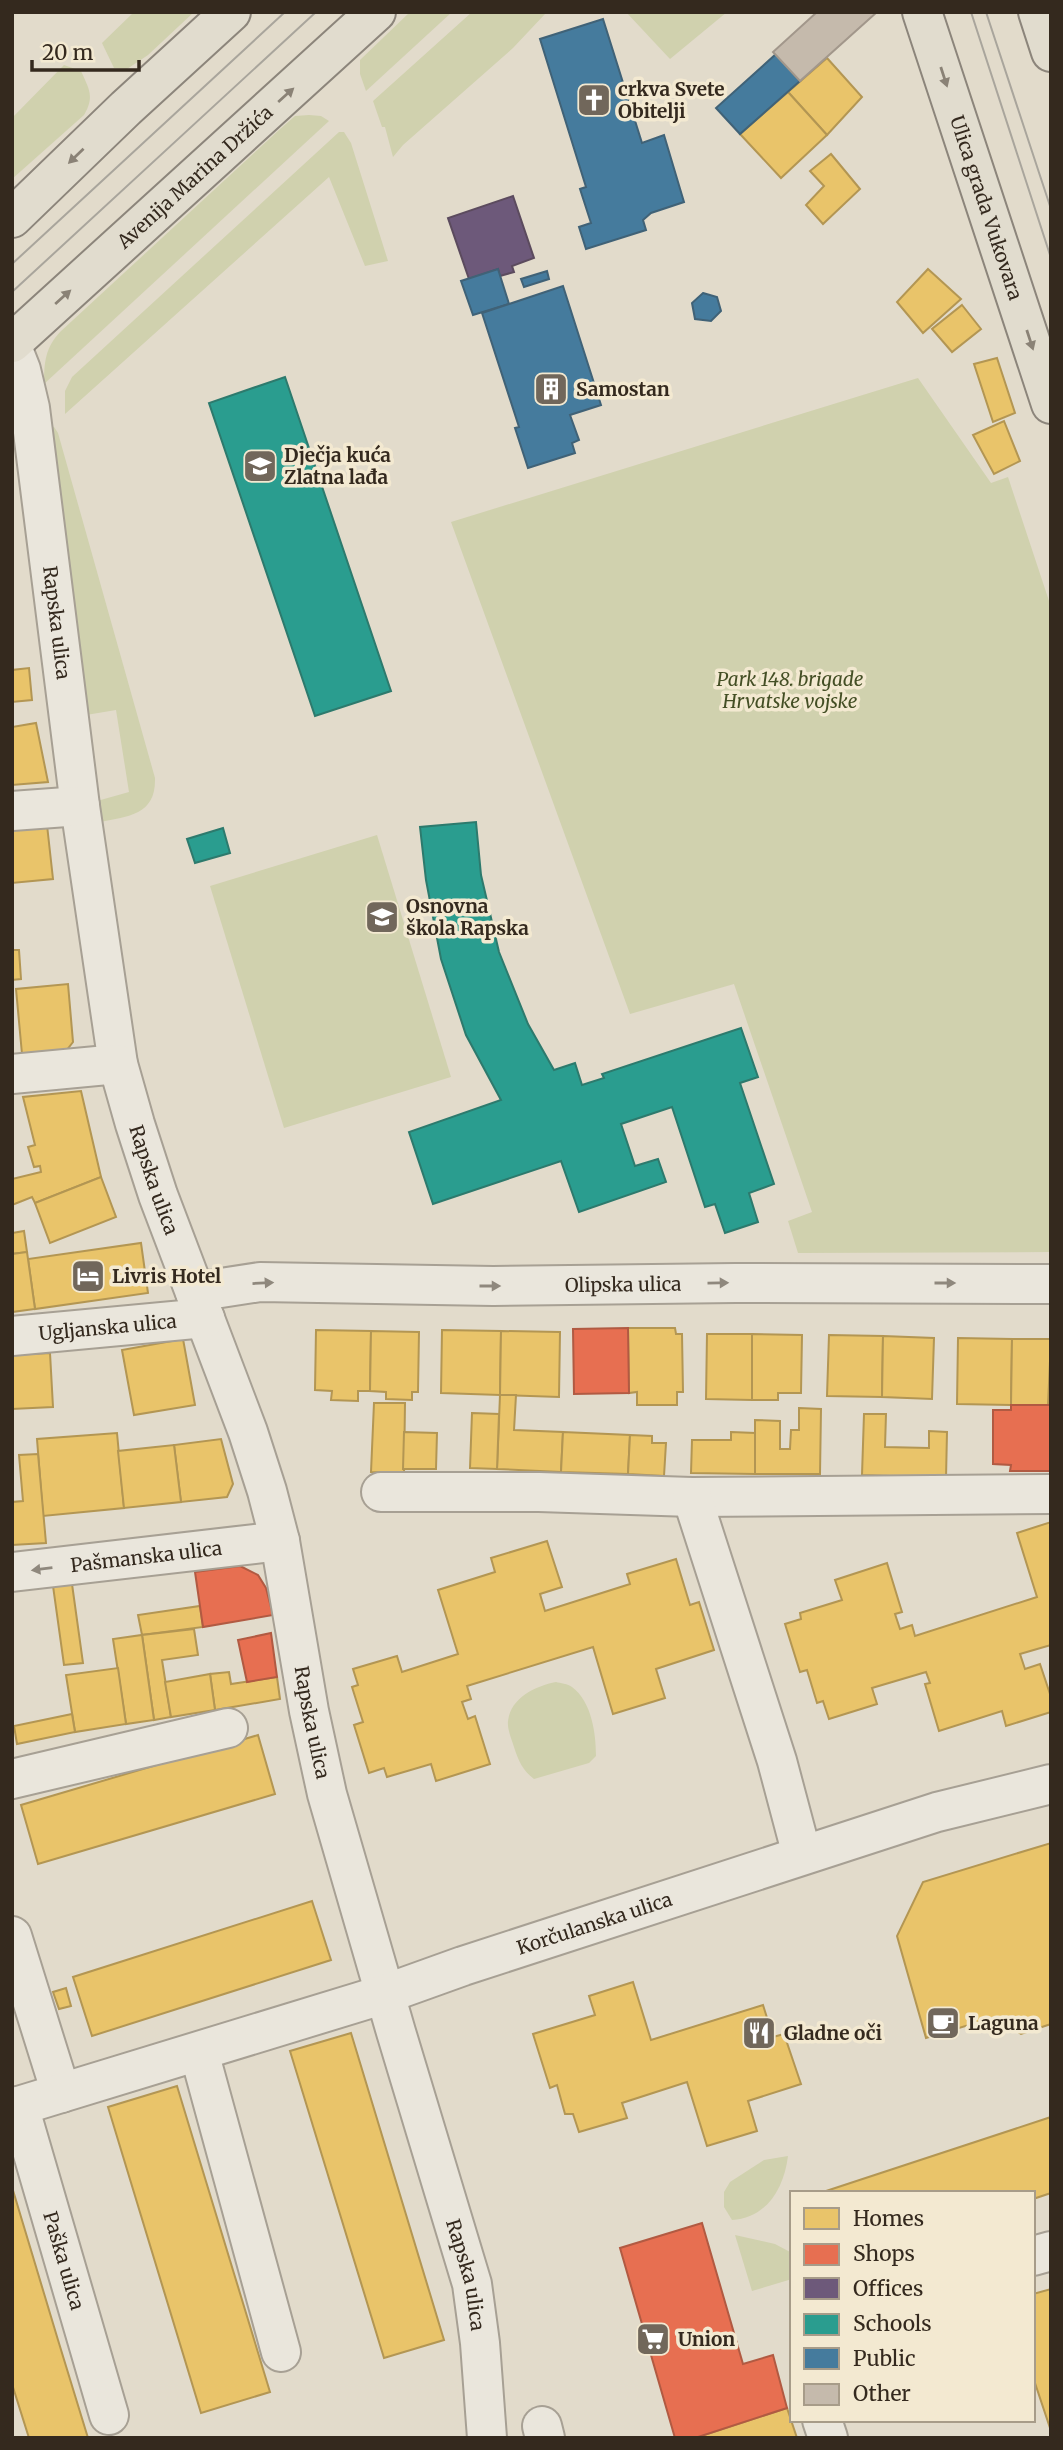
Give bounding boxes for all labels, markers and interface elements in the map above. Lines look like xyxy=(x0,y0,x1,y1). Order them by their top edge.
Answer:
scale bar xyxy=(32,28,138,72)
text: 20 m xyxy=(42,39,94,66)
one-way arrow xyxy=(939,67,949,88)
place label: crkva Svete Obitelji xyxy=(618,77,724,123)
church icon: crkva Svete Obitelji xyxy=(575,81,613,119)
one-way arrow xyxy=(277,87,295,103)
street label: Avenija Marina Držića xyxy=(111,100,277,254)
street label: Ulica grada Vukovara xyxy=(945,112,1028,303)
one-way arrow xyxy=(68,147,85,164)
one-way arrow xyxy=(54,289,72,305)
one-way arrow xyxy=(1025,329,1036,350)
building icon: Samostan xyxy=(532,370,570,408)
place label: Samostan xyxy=(576,377,670,401)
place label: Dječja kuća Zlatna lađa xyxy=(284,443,391,489)
school or university icon: Dječja kuća Zlatna lađa xyxy=(241,447,279,485)
street label: Rapska ulica xyxy=(38,564,76,681)
park label: Park 148. brigade Hrvatske vojske xyxy=(717,667,864,713)
place label: Osnovna škola Rapska xyxy=(406,894,529,940)
school or university icon: Osnovna škola Rapska xyxy=(363,898,401,936)
street label: Rapska ulica xyxy=(124,1122,184,1238)
hotel icon: Livris Hotel xyxy=(69,1257,107,1295)
place label: Livris Hotel xyxy=(112,1264,221,1288)
street label: Olipska ulica xyxy=(565,1272,682,1297)
one-way arrow xyxy=(252,1277,274,1288)
one-way arrow xyxy=(707,1277,729,1289)
one-way arrow xyxy=(934,1277,956,1289)
one-way arrow xyxy=(479,1280,501,1292)
street label: Ugljanska ulica xyxy=(38,1309,178,1345)
street label: Pašmanska ulica xyxy=(69,1536,223,1577)
one-way arrow xyxy=(30,1563,52,1574)
street label: Rapska ulica xyxy=(290,1664,335,1781)
street label: Korčulanska ulica xyxy=(514,1887,675,1960)
cafe icon: Laguna xyxy=(924,2004,962,2042)
place label: Laguna xyxy=(968,2011,1039,2035)
restaurant icon: Gladne oči xyxy=(740,2014,778,2052)
place label: Gladne oči xyxy=(784,2021,883,2045)
legend xyxy=(790,2191,1035,2422)
text: Homes xyxy=(853,2205,924,2232)
street label: Paška ulica xyxy=(38,2208,90,2313)
street label: Rapska ulica xyxy=(441,2216,490,2332)
text: Shops xyxy=(853,2240,915,2267)
text: Offices xyxy=(853,2275,923,2302)
text: Schools xyxy=(853,2310,932,2337)
supermarket icon: Union xyxy=(634,2320,672,2358)
place label: Union xyxy=(678,2327,735,2351)
text: Public xyxy=(853,2345,916,2372)
text: Other xyxy=(853,2380,911,2407)

